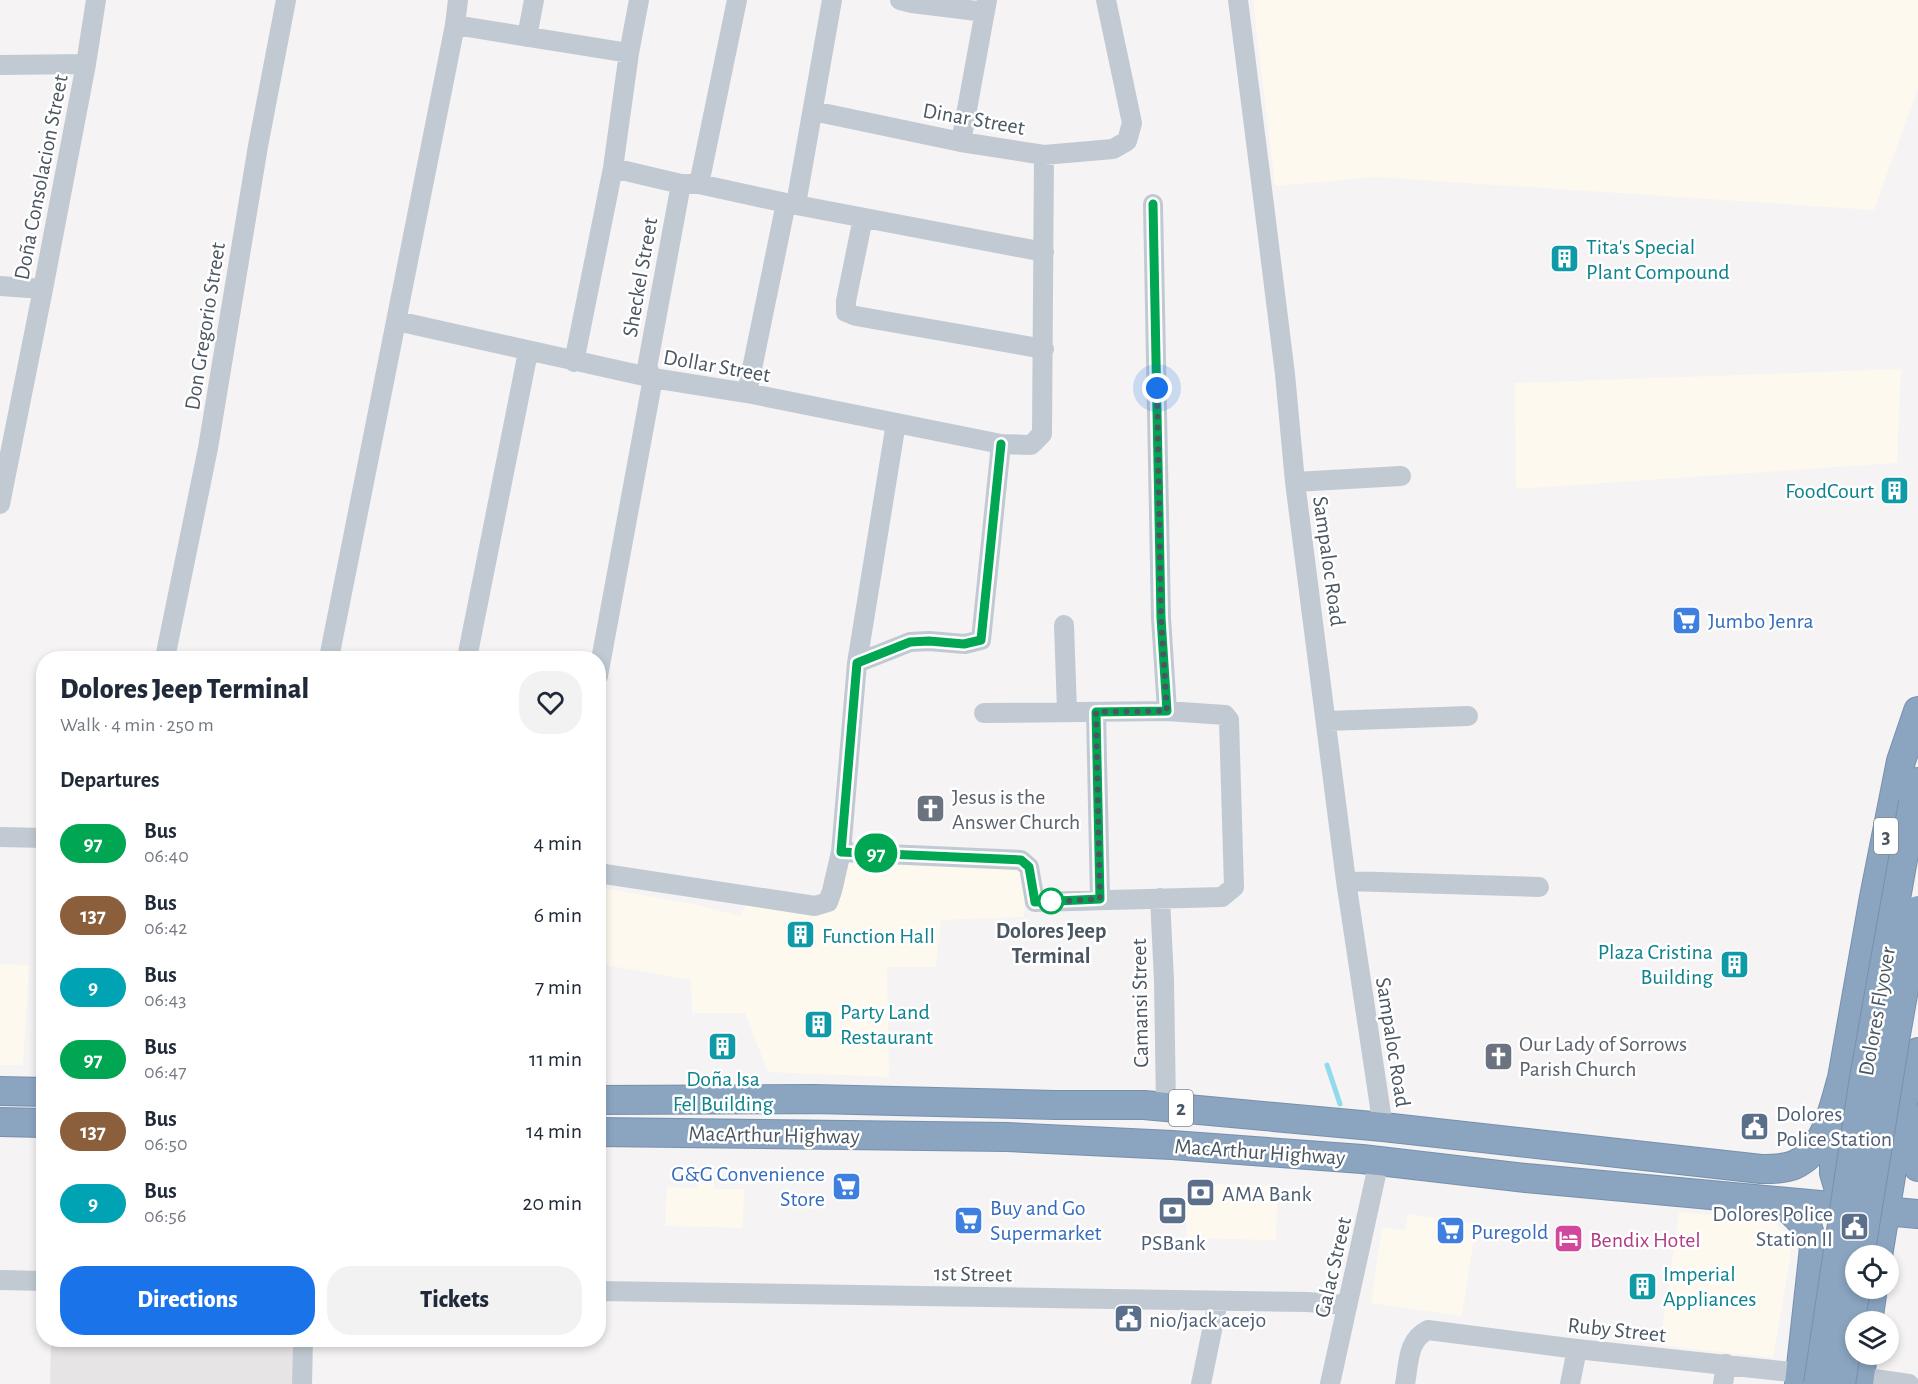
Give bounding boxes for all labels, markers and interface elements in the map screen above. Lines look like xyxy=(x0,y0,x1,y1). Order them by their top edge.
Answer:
street label: Doña Consolacion Street xyxy=(10,73,72,282)
street label: Dinar Street xyxy=(921,99,1027,139)
street label: Sheckel Street xyxy=(619,216,661,339)
place label: Tita's Special Plant Compound xyxy=(1586,236,1730,283)
street label: Don Gregorio Street xyxy=(181,241,229,412)
building icon: Tita's Special Plant Compound xyxy=(1549,243,1581,275)
street label: Dollar Street xyxy=(662,346,772,386)
your location xyxy=(1142,373,1172,403)
building icon: FoodCourt xyxy=(1879,474,1911,506)
place label: FoodCourt xyxy=(1785,480,1874,502)
street label: Sampaloc Road xyxy=(1309,495,1349,628)
supermarket icon: Jumbo Jenra xyxy=(1671,604,1703,636)
place label: Jumbo Jenra xyxy=(1708,610,1814,632)
button: heart xyxy=(519,671,582,734)
text: Dolores Jeep Terminal xyxy=(60,676,309,704)
text: Walk · 4 min · 250 m xyxy=(60,715,214,735)
text: Departures xyxy=(60,769,160,791)
place label: Jesus is the Answer Church xyxy=(952,786,1080,833)
church icon: Jesus is the Answer Church xyxy=(915,793,947,825)
road number: 3 xyxy=(1874,818,1898,854)
text: Bus xyxy=(144,820,177,842)
text: 4 min xyxy=(534,832,582,854)
text: 97 xyxy=(83,833,103,854)
line badge: 97 xyxy=(849,834,903,872)
text: 97 xyxy=(866,843,886,864)
text: 06:40 xyxy=(144,846,189,866)
marker: Dolores Jeep Terminal xyxy=(1038,888,1064,914)
text: Bus xyxy=(144,892,177,914)
text: 6 min xyxy=(534,904,582,926)
text: 137 xyxy=(80,905,106,926)
text: 06:42 xyxy=(144,918,187,938)
building icon: Function Hall xyxy=(785,919,817,951)
place label: Dolores Jeep Terminal xyxy=(996,920,1106,967)
place label: Function Hall xyxy=(822,925,935,947)
street label: Camansi Street xyxy=(1128,938,1152,1068)
place label: Plaza Cristina Building xyxy=(1598,941,1713,988)
street label: Dolores Flyover xyxy=(1855,945,1899,1077)
building icon: Plaza Cristina Building xyxy=(1718,948,1750,980)
text: Bus xyxy=(144,964,177,986)
text: 7 min xyxy=(535,976,582,998)
street label: Sampaloc Road xyxy=(1372,976,1414,1109)
text: 9 xyxy=(88,977,98,998)
text: 06:43 xyxy=(144,990,186,1010)
place label: Party Land Restaurant xyxy=(840,1001,933,1048)
building icon: Party Land Restaurant xyxy=(803,1008,835,1040)
building icon: Doña Isa Fel Building xyxy=(707,1030,739,1062)
place label: Our Lady of Sorrows Parish Church xyxy=(1519,1033,1687,1080)
text: Bus xyxy=(144,1036,177,1058)
church icon: Our Lady of Sorrows Parish Church xyxy=(1482,1040,1514,1072)
text: 11 min xyxy=(529,1048,582,1070)
text: 97 xyxy=(83,1049,103,1070)
text: 06:47 xyxy=(144,1062,187,1082)
place label: Doña Isa Fel Building xyxy=(673,1068,774,1115)
road number: 2 xyxy=(1169,1090,1193,1126)
place label: Dolores Police Station xyxy=(1776,1103,1892,1150)
text: Bus xyxy=(144,1108,177,1130)
public building icon: Dolores Police Station xyxy=(1739,1110,1771,1142)
text: 14 min xyxy=(526,1120,582,1142)
text: 137 xyxy=(80,1121,106,1142)
street label: MacArthur Highway xyxy=(688,1123,860,1148)
text: 06:50 xyxy=(144,1134,187,1154)
street label: MacArthur Highway xyxy=(1174,1135,1347,1169)
place label: G&G Convenience Store xyxy=(671,1163,825,1210)
supermarket icon: G&G Convenience Store xyxy=(830,1170,862,1202)
bank icon: AMA Bank xyxy=(1185,1177,1217,1209)
text: Bus xyxy=(144,1180,177,1202)
place label: AMA Bank xyxy=(1222,1183,1312,1205)
text: 20 min xyxy=(522,1192,582,1214)
text: 9 xyxy=(88,1193,98,1214)
bank icon: PSBank xyxy=(1157,1194,1189,1226)
place label: Buy and Go Supermarket xyxy=(990,1197,1102,1244)
place label: Dolores Police Station II xyxy=(1712,1203,1833,1250)
supermarket icon: Buy and Go Supermarket xyxy=(953,1204,985,1236)
text: 06:56 xyxy=(144,1206,186,1226)
public building icon: Dolores Police Station II xyxy=(1838,1210,1870,1242)
street label: Galac Street xyxy=(1311,1215,1355,1320)
supermarket icon: Puregold xyxy=(1434,1215,1466,1247)
place label: Puregold xyxy=(1471,1221,1548,1243)
hotel icon: Bendix Hotel xyxy=(1553,1223,1585,1255)
place label: Bendix Hotel xyxy=(1590,1229,1701,1251)
place label: PSBank xyxy=(1141,1232,1205,1254)
map controls xyxy=(1845,1245,1899,1365)
button: locate xyxy=(1845,1245,1899,1299)
street label: 1st Street xyxy=(934,1262,1012,1286)
place label: Imperial Appliances xyxy=(1663,1263,1756,1310)
button: Directions xyxy=(60,1266,315,1335)
button: Tickets xyxy=(327,1266,582,1335)
building icon: Imperial Appliances xyxy=(1626,1270,1658,1302)
public building icon: nio/jack acejo xyxy=(1112,1303,1144,1335)
place label: nio/jack acejo xyxy=(1149,1309,1266,1331)
button: layers xyxy=(1845,1311,1899,1365)
street label: Ruby Street xyxy=(1567,1314,1667,1346)

